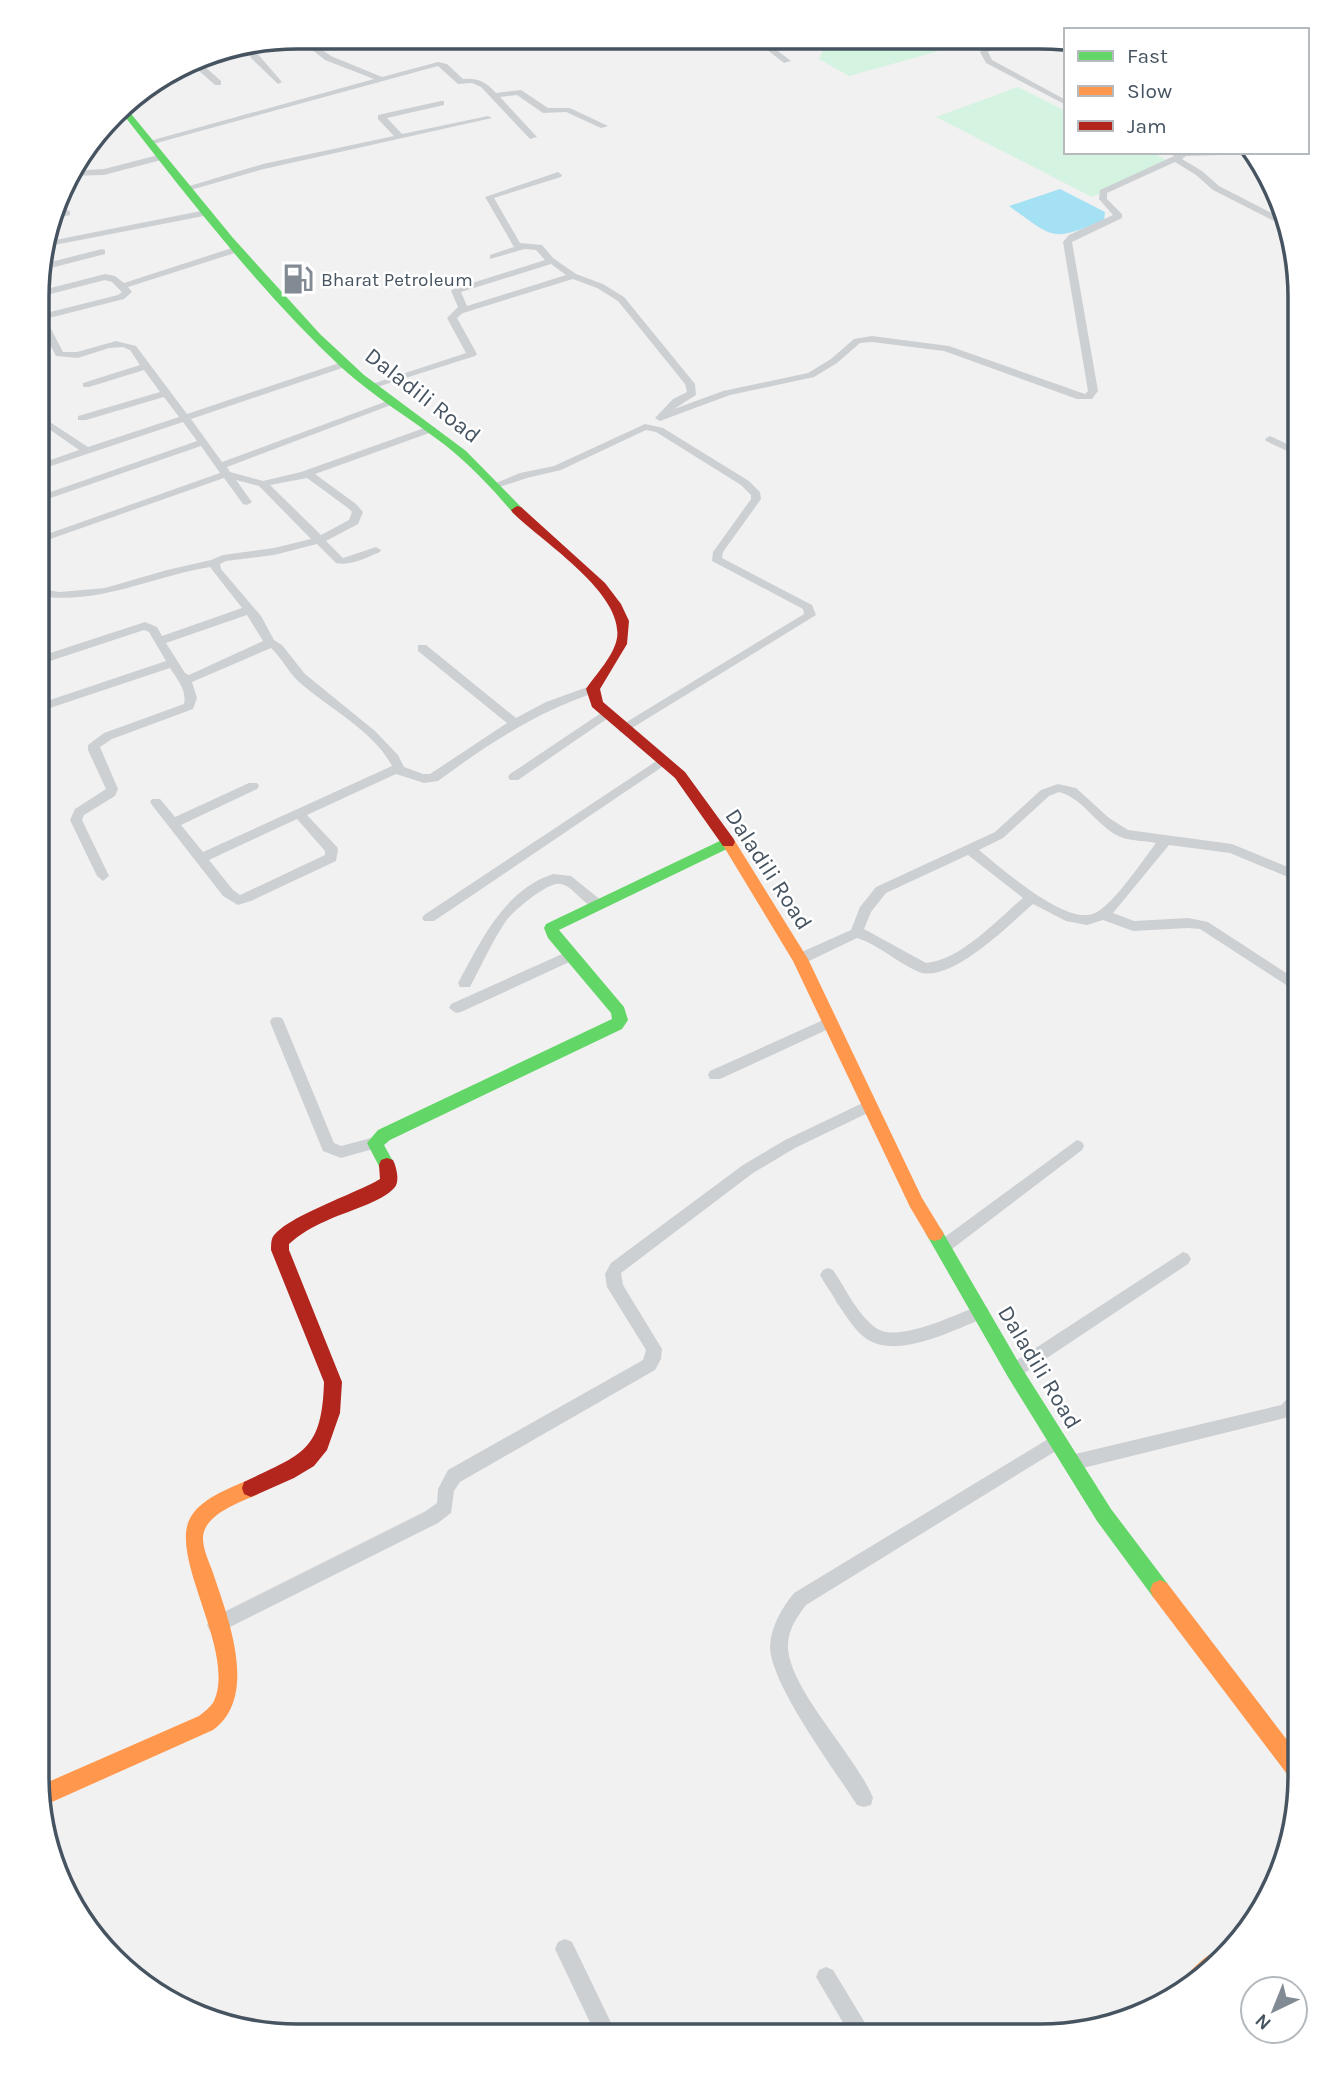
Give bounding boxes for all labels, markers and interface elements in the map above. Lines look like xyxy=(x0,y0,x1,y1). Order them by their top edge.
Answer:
legend xyxy=(1064,28,1309,154)
text: Fast xyxy=(1127,44,1168,68)
text: Slow xyxy=(1127,79,1172,103)
text: Jam xyxy=(1127,114,1167,138)
fuel station icon: Bharat Petroleum xyxy=(281,262,315,296)
place label: Bharat Petroleum xyxy=(321,269,473,291)
street label: Daladili Road xyxy=(360,342,486,449)
street label: Daladili Road xyxy=(719,804,818,935)
street label: Daladili Road xyxy=(992,1301,1087,1434)
north arrow xyxy=(1239,1975,1309,2045)
text: N xyxy=(1251,2009,1276,2034)

